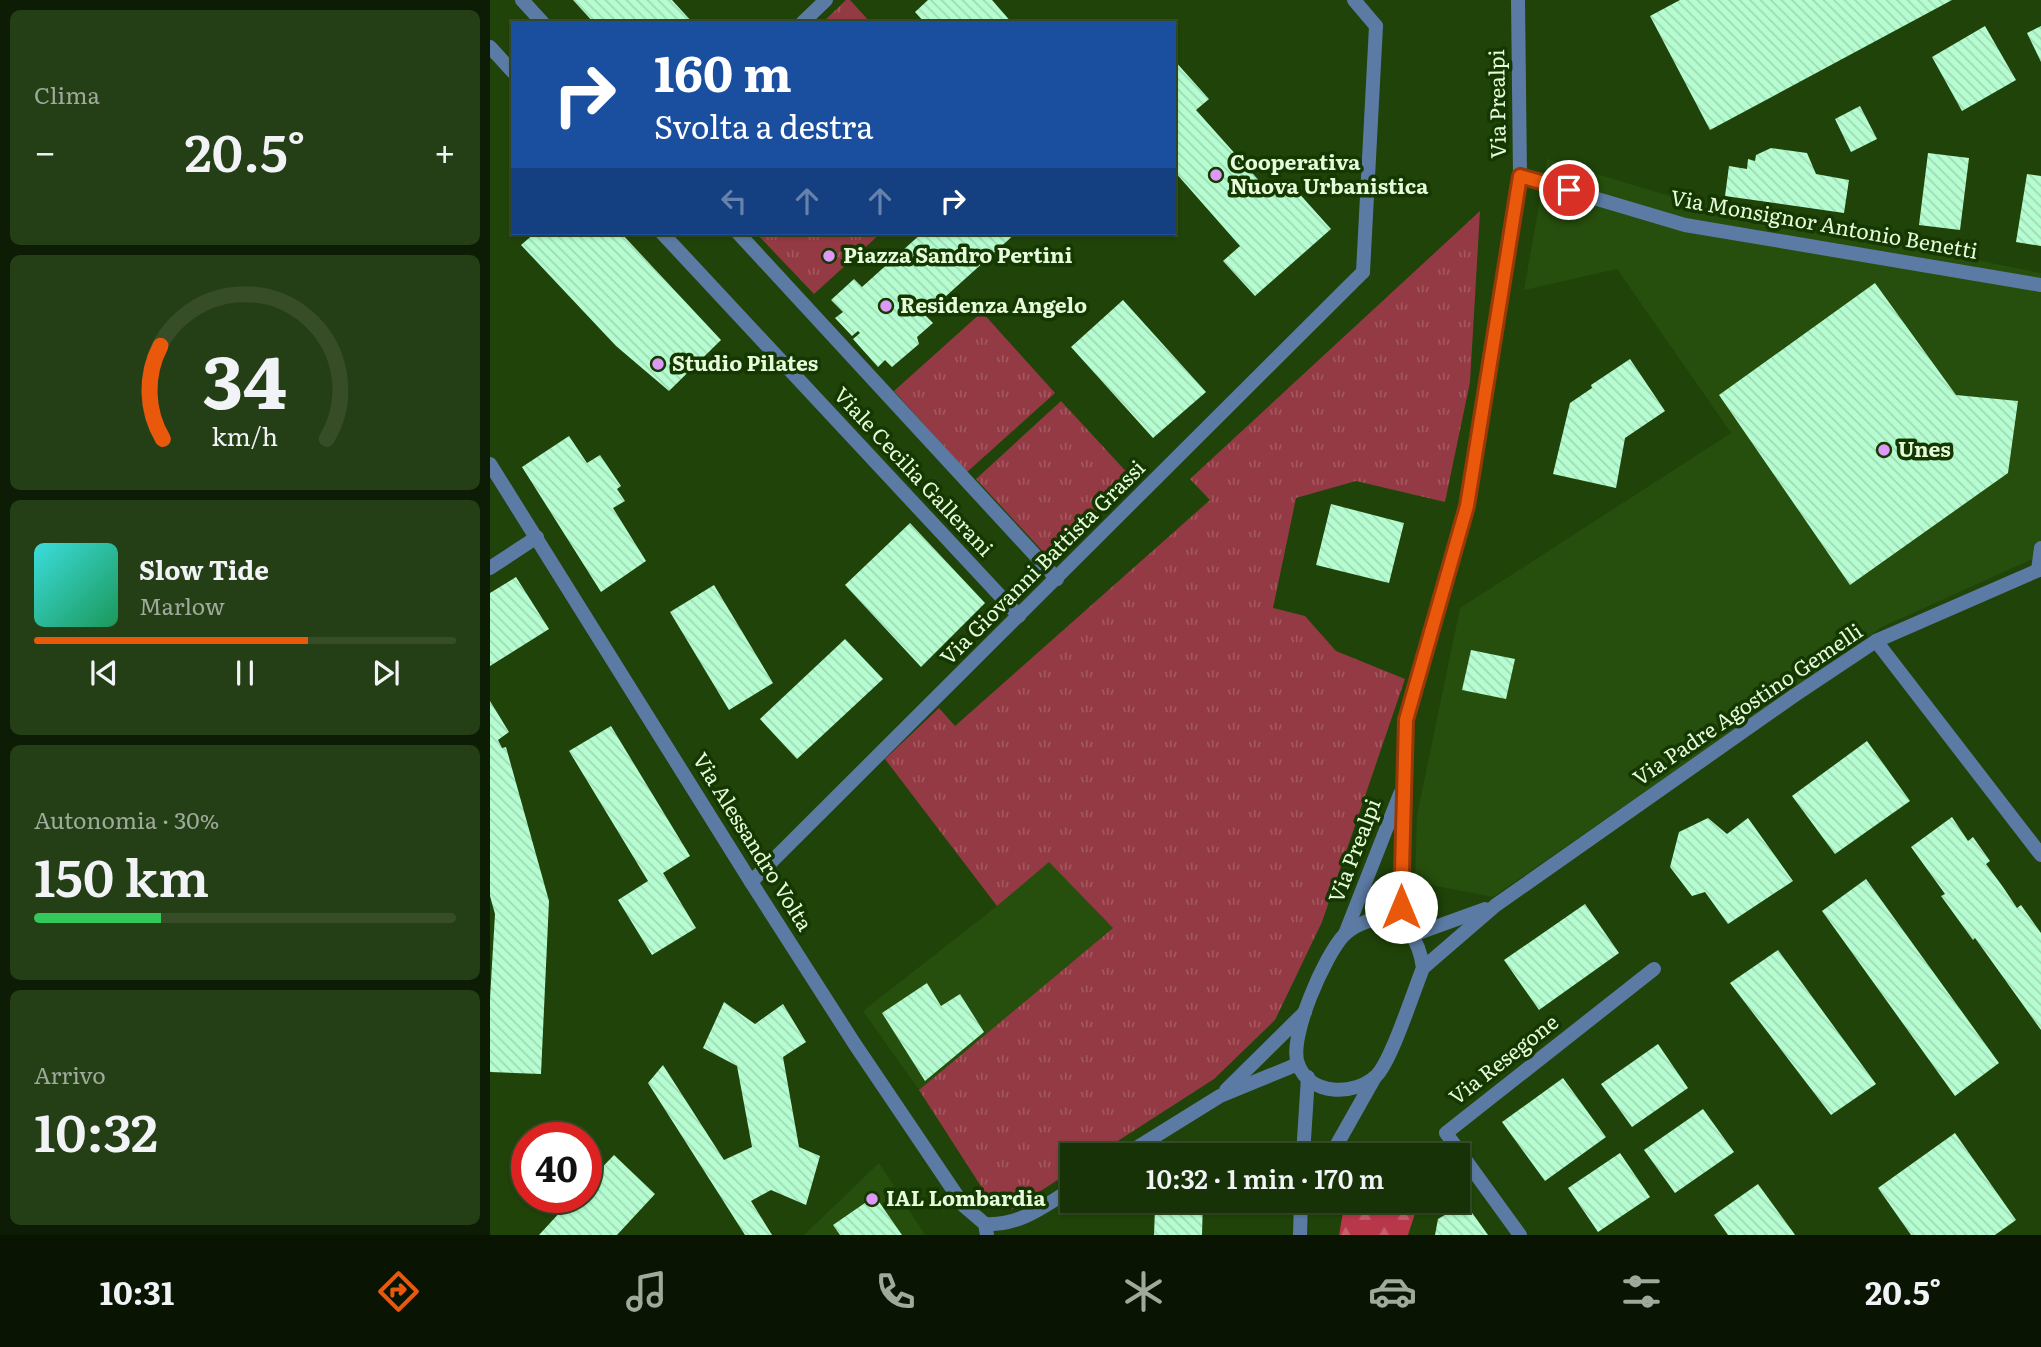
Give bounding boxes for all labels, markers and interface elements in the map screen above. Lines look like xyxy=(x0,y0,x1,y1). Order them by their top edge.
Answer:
text: 160 m xyxy=(654,34,792,107)
icon: right xyxy=(539,49,630,140)
street label: Via Prealpi xyxy=(1479,49,1512,159)
text: Clima xyxy=(34,77,100,111)
text: Svolta a destra xyxy=(654,101,873,149)
text: 20.5° xyxy=(184,111,306,188)
text: − xyxy=(34,121,56,178)
text: + xyxy=(434,121,456,178)
place label: Cooperativa Nuova Urbanistica xyxy=(1230,145,1429,200)
pin xyxy=(1539,160,1599,220)
marker: Cooperativa Nuova Urbanistica xyxy=(1208,167,1224,183)
icon: arrive xyxy=(1550,171,1588,209)
street label: Via Monsignor Antonio Benetti xyxy=(1668,180,1980,265)
icon: left xyxy=(715,182,753,220)
icon: ahead xyxy=(788,182,826,220)
icon: ahead xyxy=(861,182,899,220)
icon: right xyxy=(934,182,972,220)
place label: Piazza Sandro Pertini xyxy=(843,238,1073,269)
marker: Piazza Sandro Pertini xyxy=(821,248,837,264)
place label: Residenza Angelo xyxy=(900,288,1087,319)
marker: Residenza Angelo xyxy=(878,298,894,314)
text: 34 xyxy=(203,323,287,431)
place label: Studio Pilates xyxy=(672,346,818,377)
marker: Studio Pilates xyxy=(650,356,666,372)
street label: Viale Cecilia Gallerani xyxy=(828,379,1002,562)
text: km/h xyxy=(212,416,278,453)
place label: Unes xyxy=(1898,432,1951,463)
marker: Unes xyxy=(1876,442,1892,458)
street label: Via Giovanni Battista Grassi xyxy=(932,452,1151,671)
text: Slow Tide xyxy=(139,549,269,588)
text: Marlow xyxy=(139,588,225,622)
street label: Via Padre Agostino Gemelli xyxy=(1625,614,1868,792)
icon: previous xyxy=(85,654,123,692)
icon: pause xyxy=(226,654,264,692)
icon: next xyxy=(367,654,405,692)
street label: Via Alessandro Volta xyxy=(687,745,822,936)
street label: Via Prealpi xyxy=(1319,794,1387,907)
text: Autonomia · 30% xyxy=(34,802,219,836)
text: 150 km xyxy=(34,836,209,913)
position arrow xyxy=(1364,870,1438,944)
street label: Via Resegone xyxy=(1441,1005,1564,1111)
text: Arrivo xyxy=(34,1057,106,1091)
text: 10:32 xyxy=(34,1091,158,1168)
speed limit sign: 40 xyxy=(511,1122,602,1213)
text: 10:32 · 1 min · 170 m xyxy=(1146,1158,1384,1197)
place label: IAL Lombardia xyxy=(886,1181,1047,1212)
marker: IAL Lombardia xyxy=(864,1191,880,1207)
text: 10:31 xyxy=(100,1267,174,1315)
icon: directions xyxy=(374,1267,423,1316)
icon: music xyxy=(622,1267,671,1316)
icon: phone xyxy=(871,1267,920,1316)
icon: climate xyxy=(1119,1267,1168,1316)
icon: car xyxy=(1368,1267,1417,1316)
icon: filters xyxy=(1617,1267,1666,1316)
text: 20.5° xyxy=(1865,1267,1941,1315)

